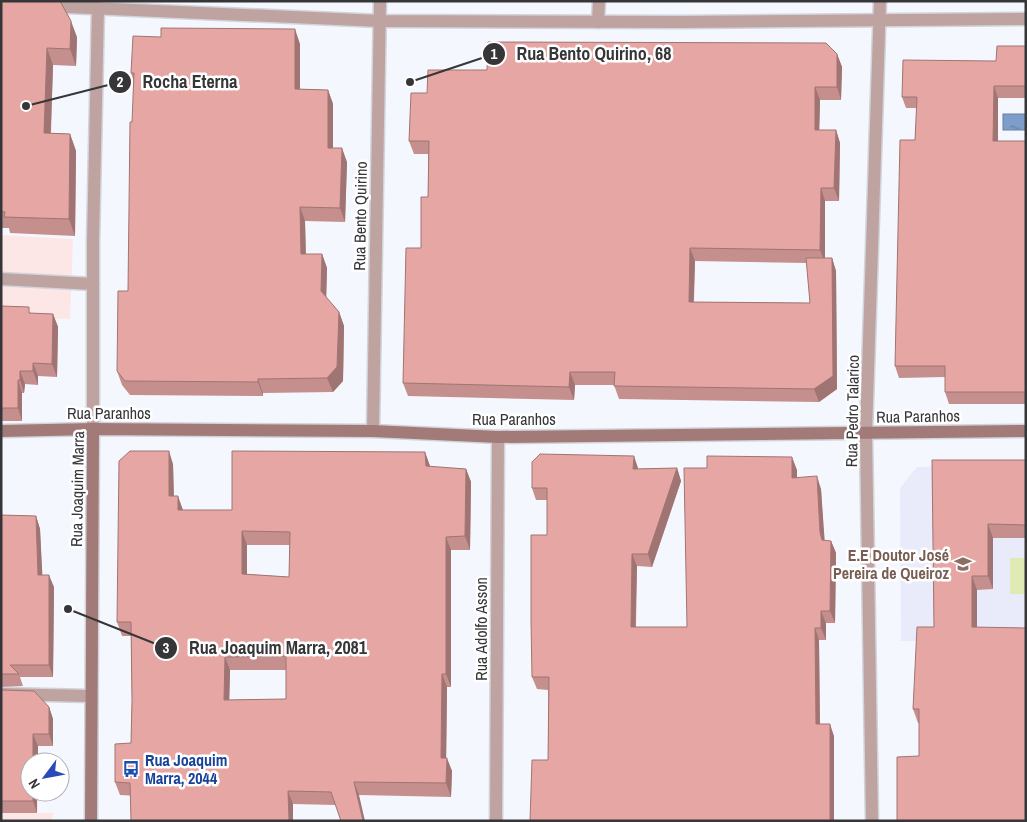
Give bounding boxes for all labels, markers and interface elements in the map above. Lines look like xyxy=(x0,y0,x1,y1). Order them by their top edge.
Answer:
callout: Rua Bento Quirino, 68 xyxy=(482,37,682,70)
text: Rua Bento Quirino, 68 xyxy=(516,41,672,66)
text: 1 xyxy=(491,43,498,64)
callout: Rocha Eterna xyxy=(108,66,248,99)
text: Rocha Eterna xyxy=(142,69,238,94)
text: 2 xyxy=(117,71,124,92)
street label: Rua Bento Quirino xyxy=(348,161,372,271)
street label: Rua Pedro Talarico xyxy=(840,355,864,467)
street label: Rua Paranhos xyxy=(67,402,151,424)
street label: Rua Paranhos xyxy=(876,404,960,428)
street label: Rua Paranhos xyxy=(472,408,556,430)
street label: Rua Joaquim Marra xyxy=(65,430,89,547)
place label: E.E Doutor José Pereira de Queiroz xyxy=(833,544,949,584)
school or university icon: E.E Doutor José Pereira de Queiroz xyxy=(953,554,973,574)
street label: Rua Adolfo Asson xyxy=(470,577,492,681)
callout: Rua Joaquim Marra, 2081 xyxy=(154,631,377,664)
text: Rua Joaquim Marra, 2081 xyxy=(189,635,368,660)
text: 3 xyxy=(163,637,170,658)
place label: Rua Joaquim Marra, 2044 xyxy=(145,749,227,789)
north arrow xyxy=(20,752,70,802)
bus stop icon: Rua Joaquim Marra, 2044 xyxy=(121,759,141,779)
text: N xyxy=(24,776,44,792)

